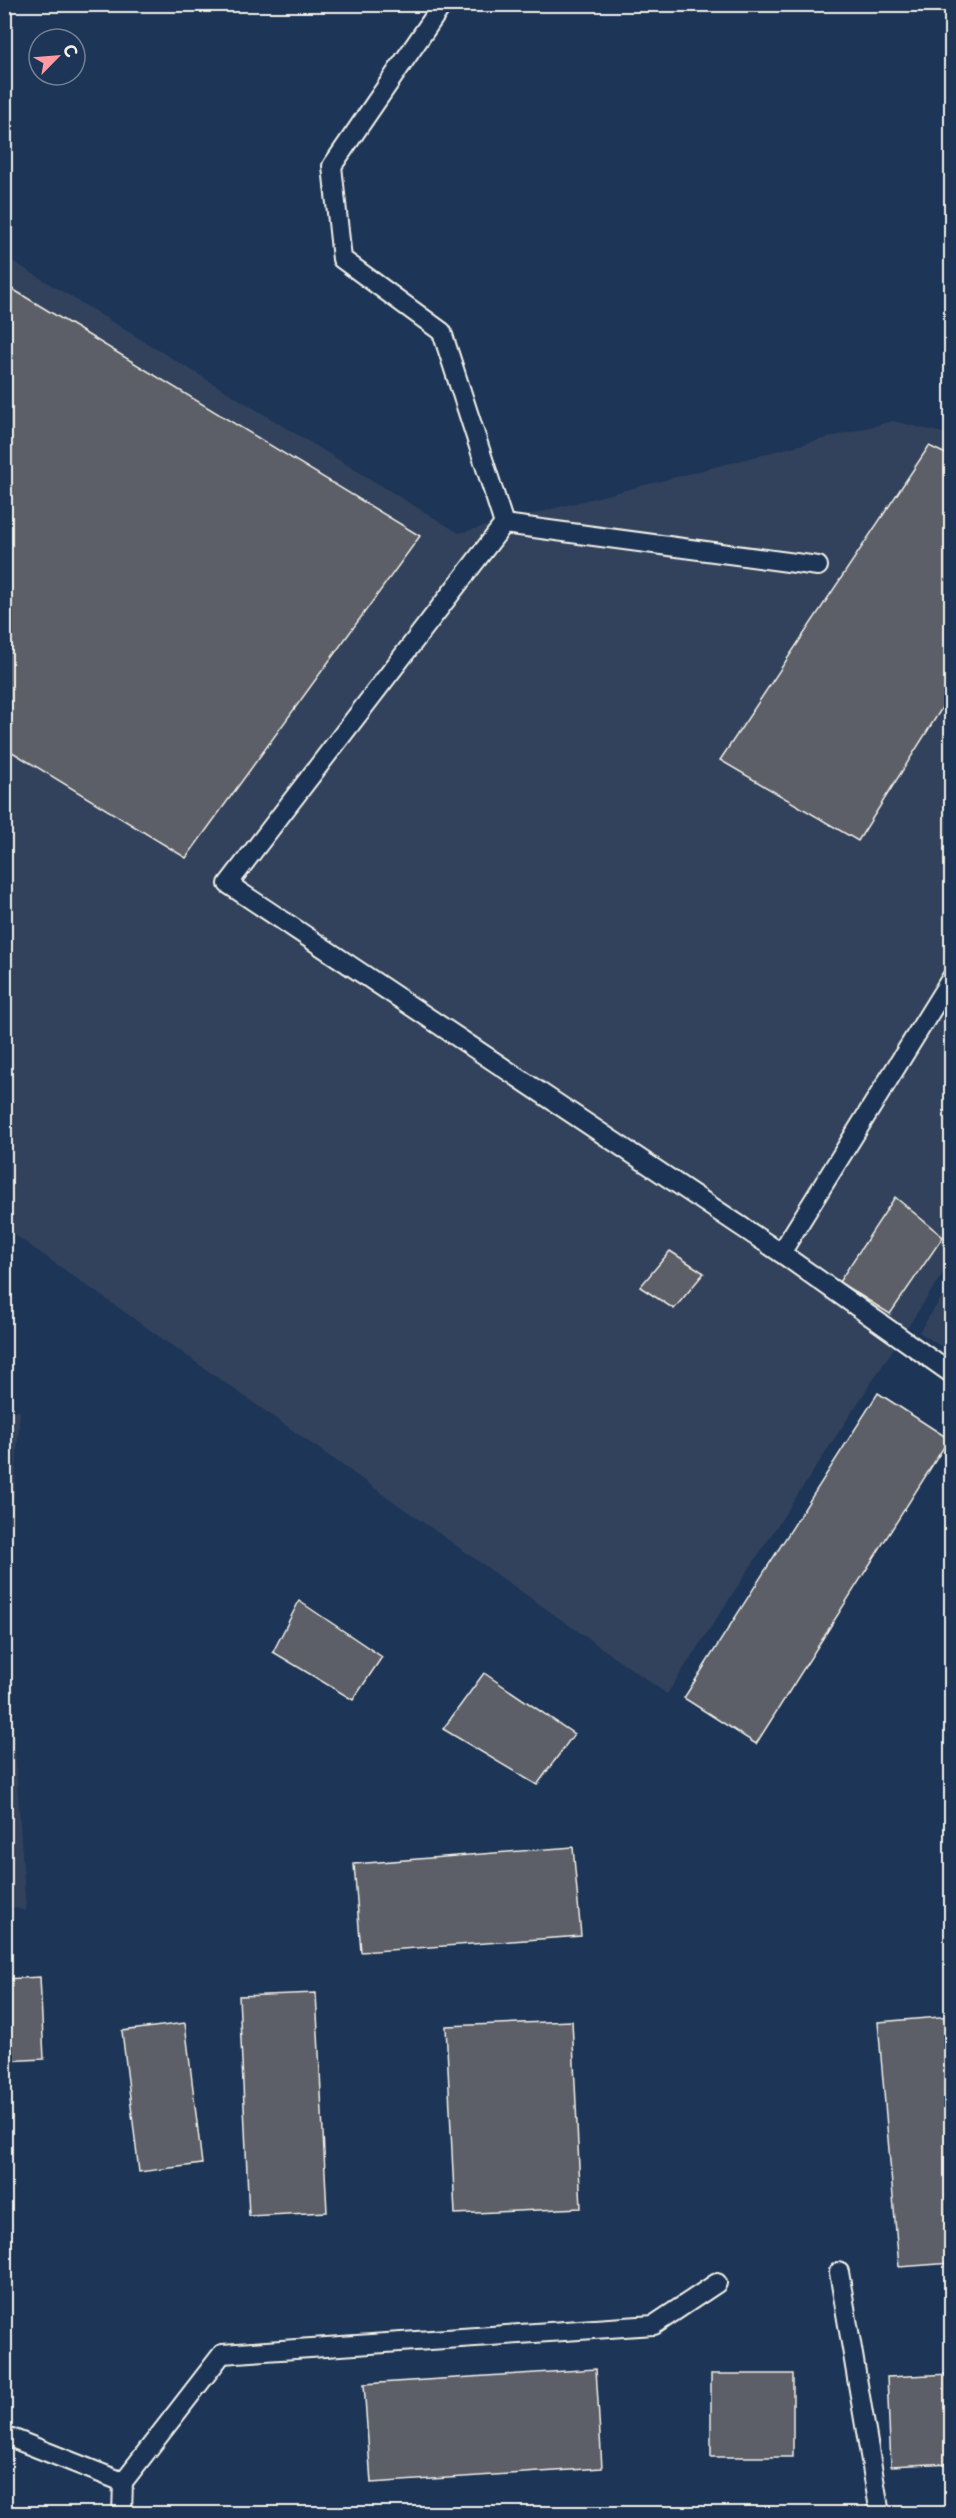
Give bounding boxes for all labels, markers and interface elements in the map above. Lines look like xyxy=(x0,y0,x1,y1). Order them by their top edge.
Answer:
north arrow xyxy=(27,27,87,87)
text: С xyxy=(58,40,85,61)

